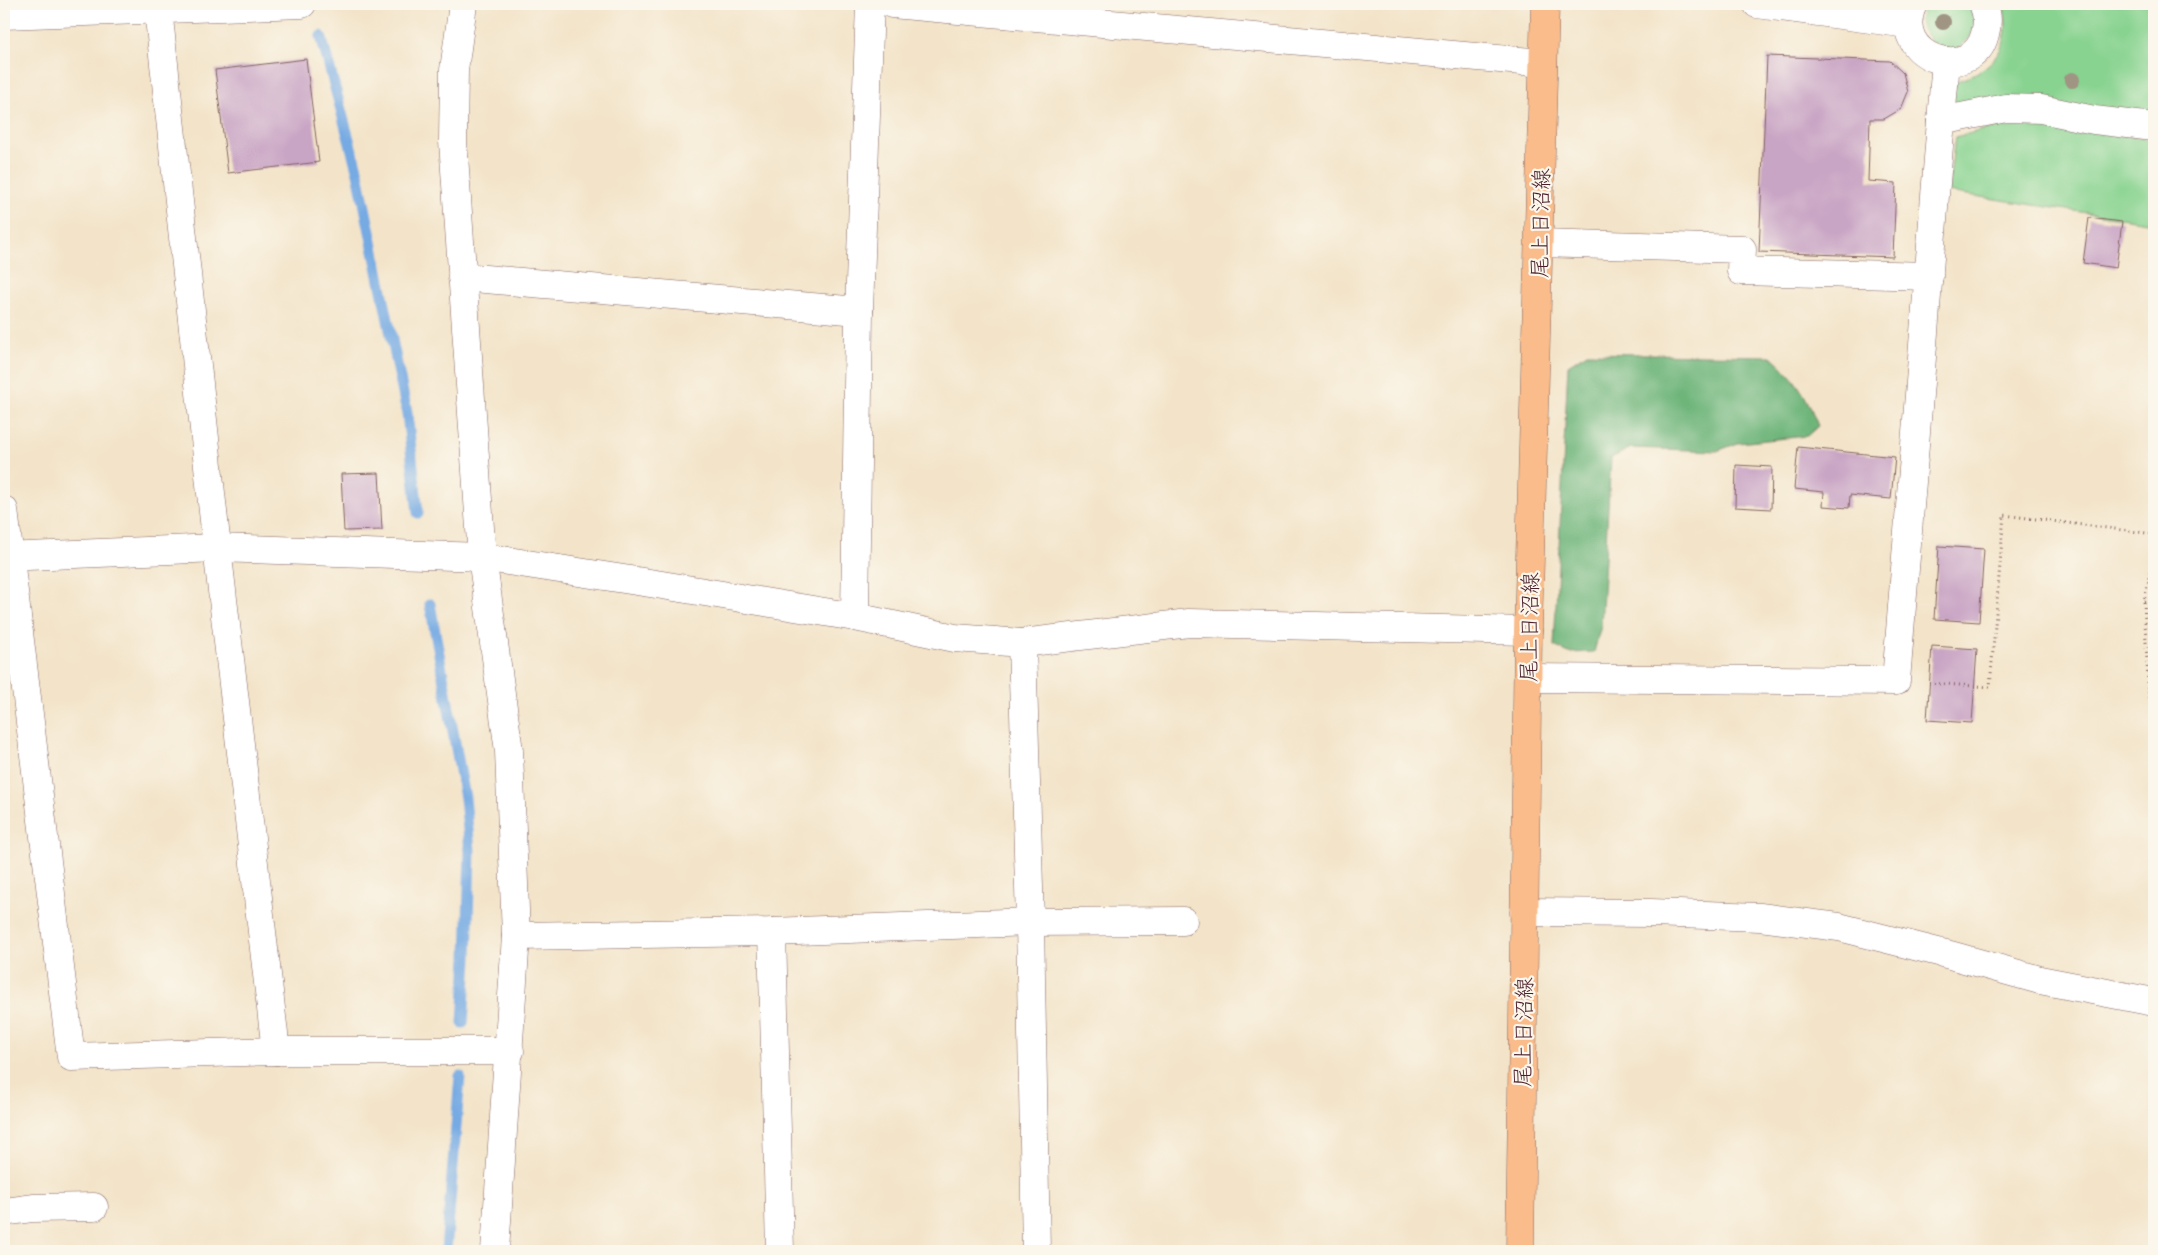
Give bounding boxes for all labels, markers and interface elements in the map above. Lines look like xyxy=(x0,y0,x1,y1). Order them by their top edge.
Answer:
street label: 尾上日沼線 xyxy=(1526,168,1560,278)
street label: 尾上日沼線 xyxy=(1515,572,1549,682)
street label: 尾上日沼線 xyxy=(1509,977,1543,1087)

